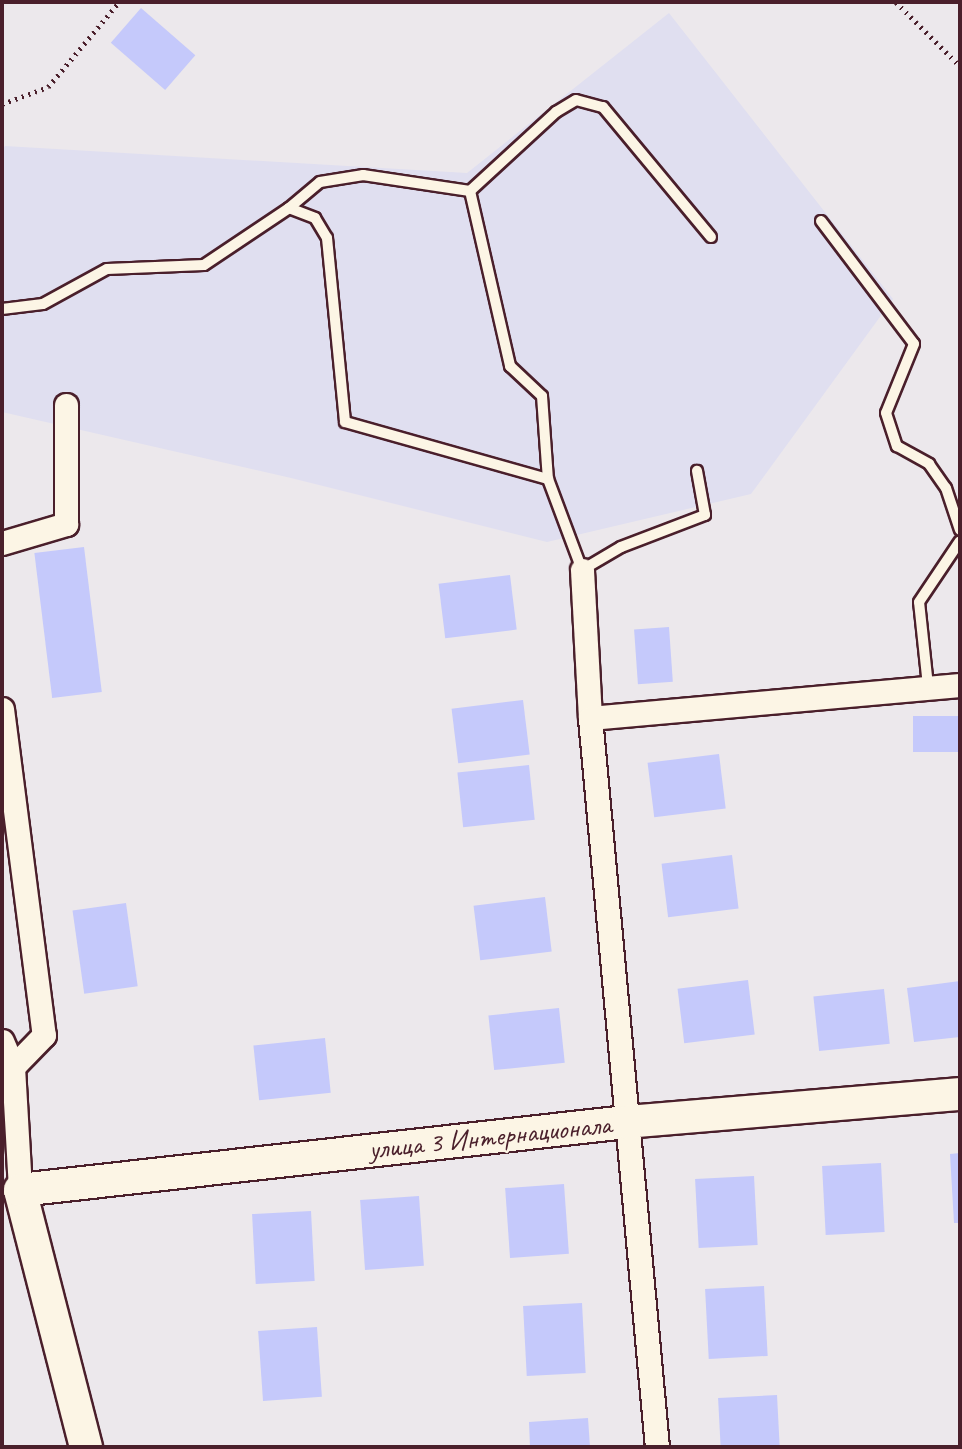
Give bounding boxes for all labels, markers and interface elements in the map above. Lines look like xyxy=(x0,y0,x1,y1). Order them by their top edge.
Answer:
street label: улица 3 Интернационала xyxy=(367,1108,613,1166)

